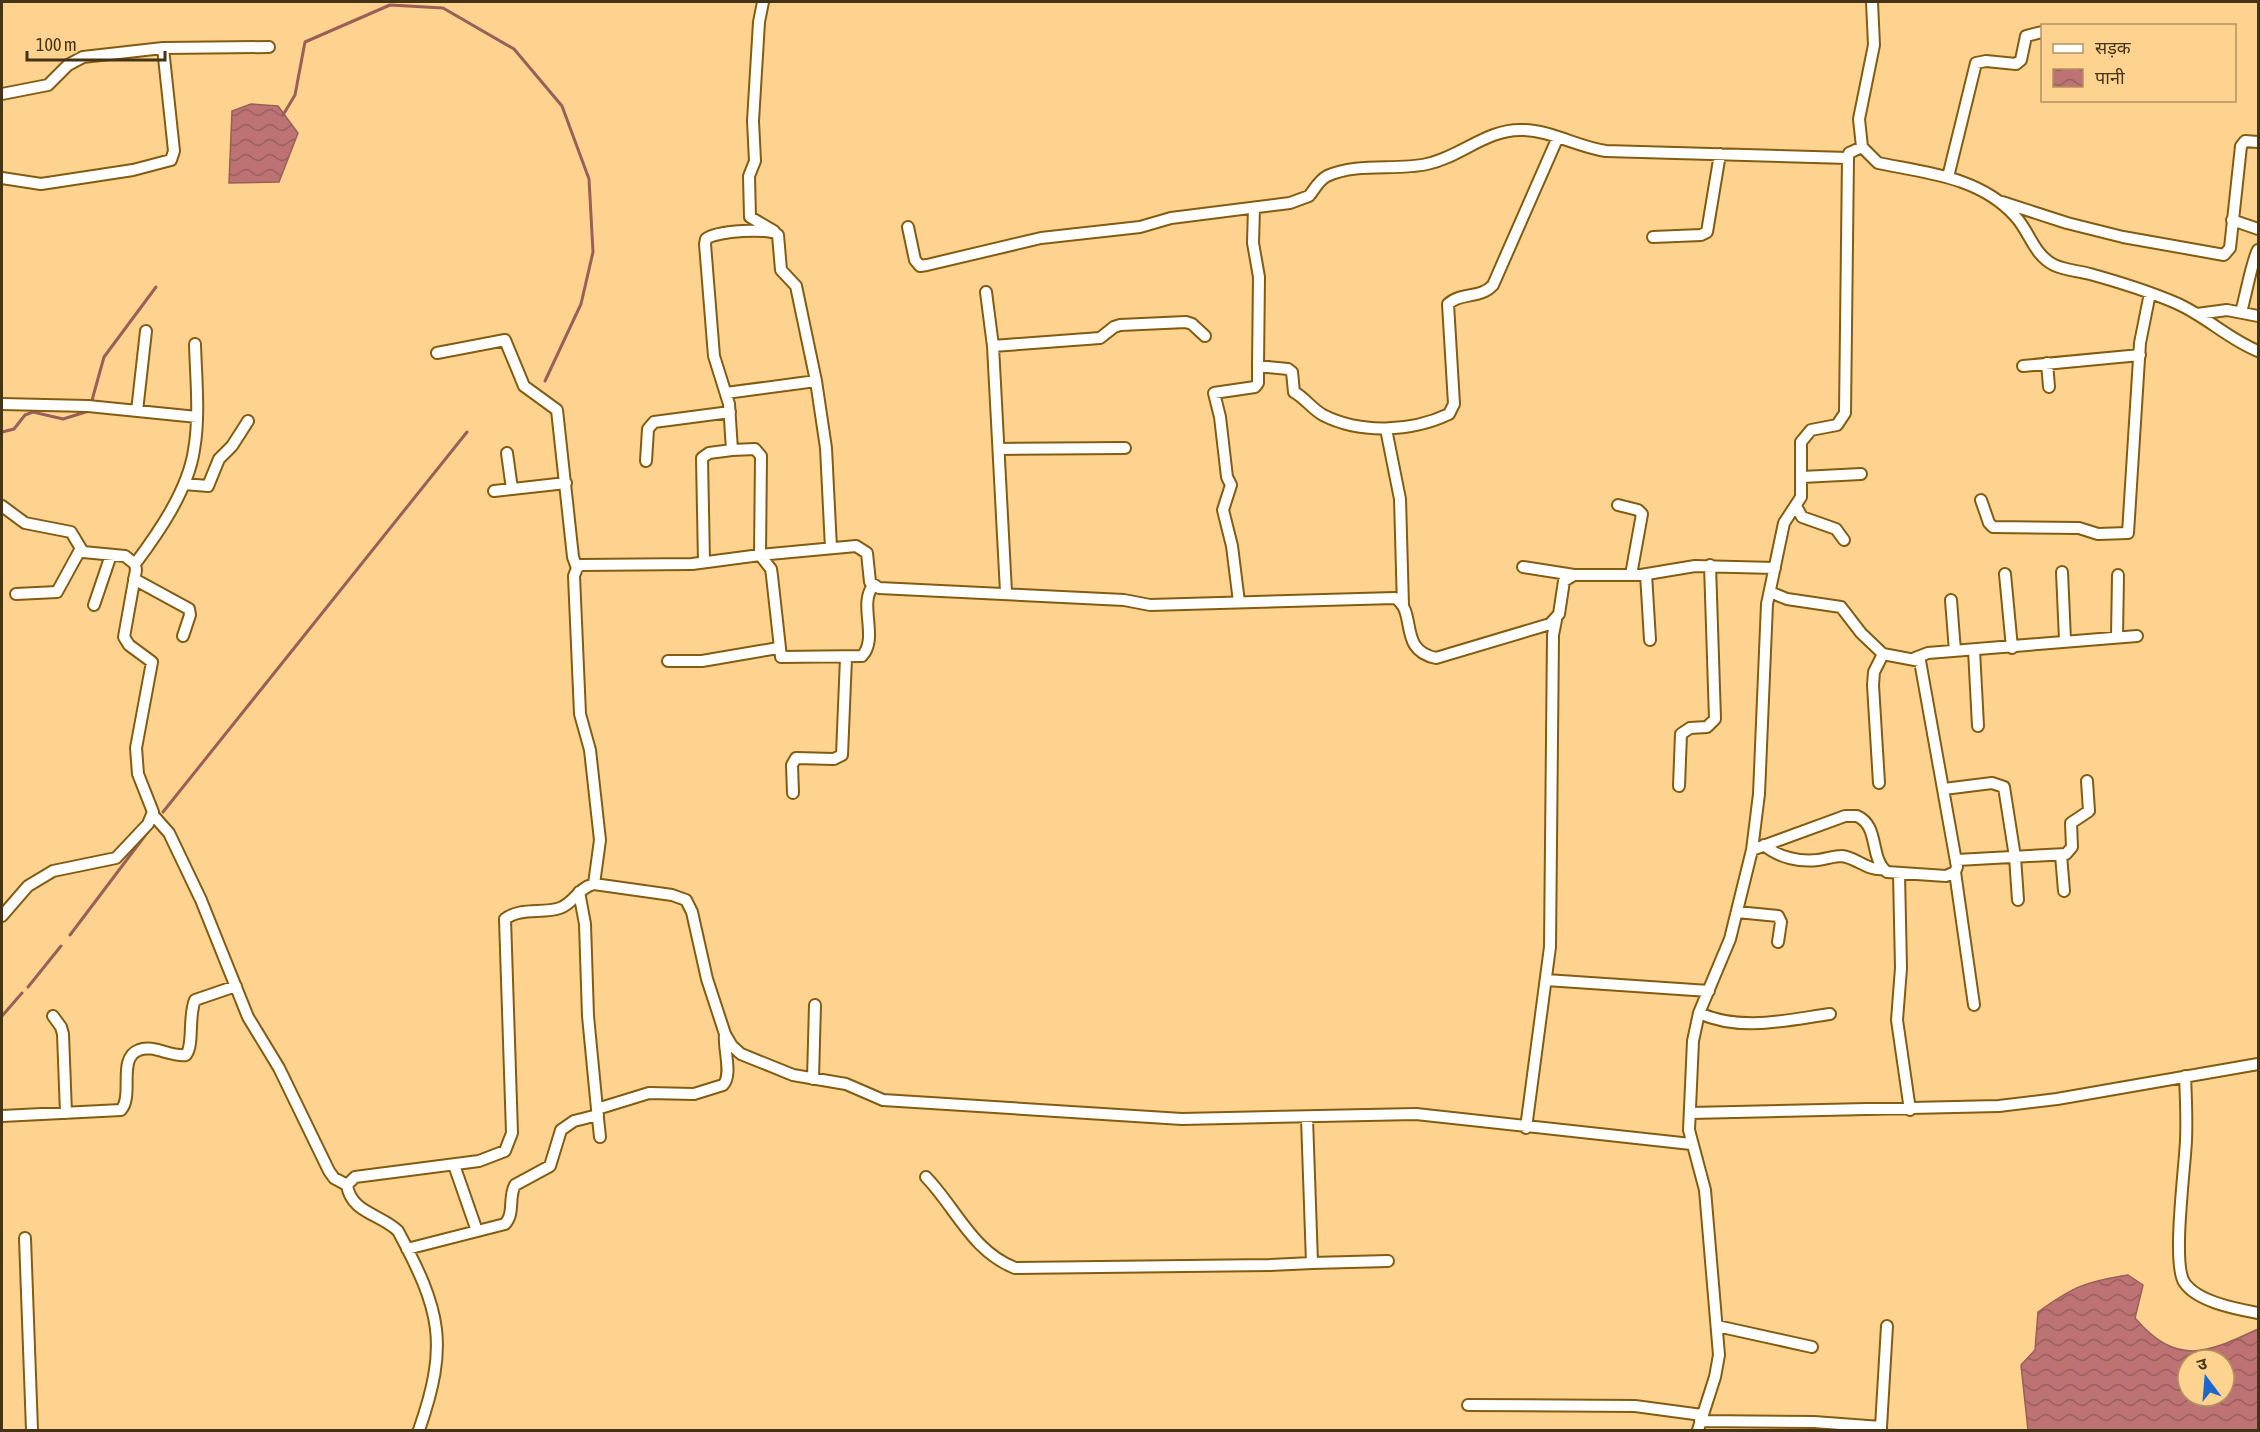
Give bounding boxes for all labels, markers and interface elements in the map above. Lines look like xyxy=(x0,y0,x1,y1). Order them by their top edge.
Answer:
scale bar xyxy=(27,24,165,62)
legend xyxy=(2041,24,2236,102)
text: 100 m xyxy=(36,34,77,55)
text: सड़क xyxy=(2095,37,2132,58)
text: पानी xyxy=(2095,67,2125,88)
north arrow xyxy=(2176,1348,2236,1408)
text: उ xyxy=(2195,1353,2209,1374)

